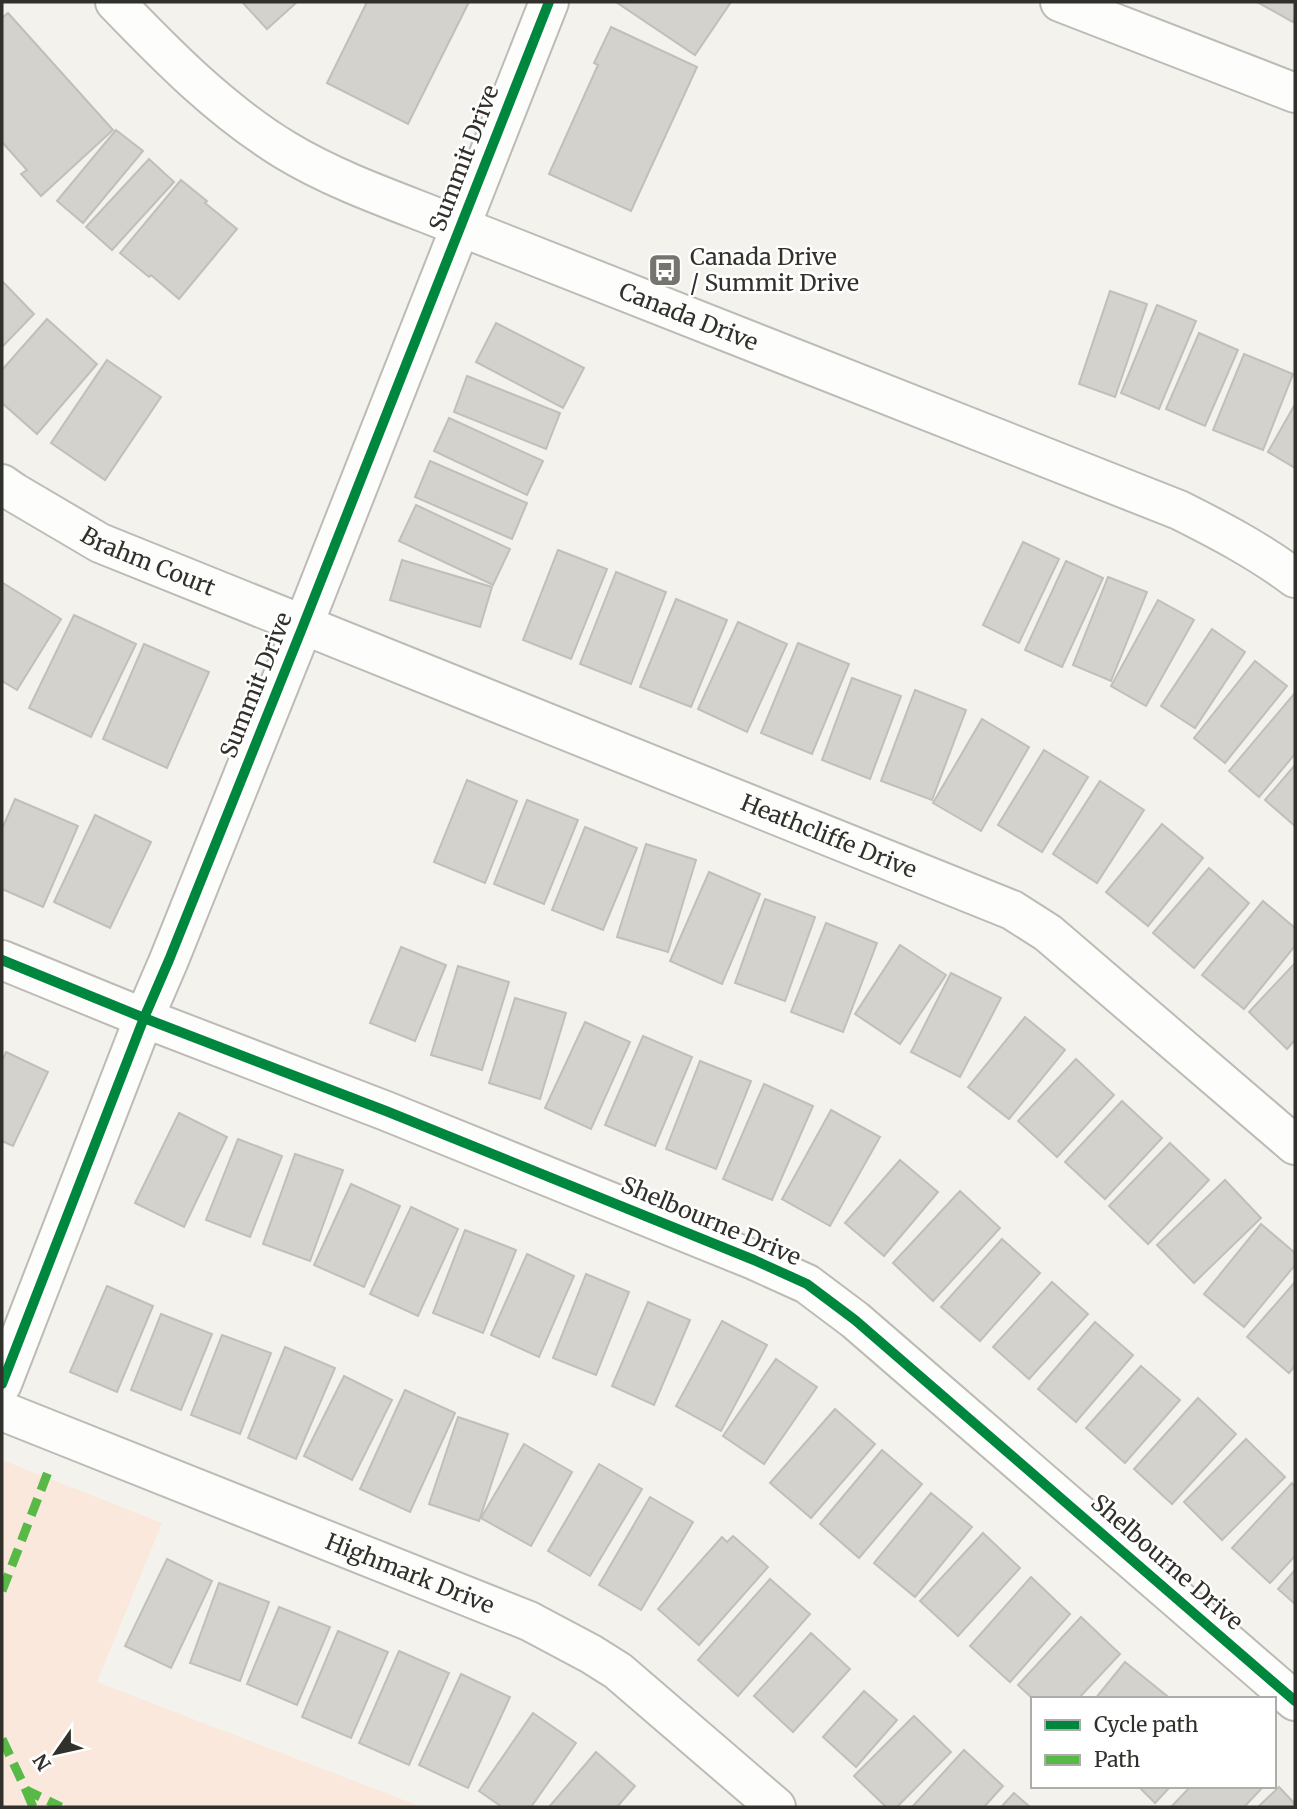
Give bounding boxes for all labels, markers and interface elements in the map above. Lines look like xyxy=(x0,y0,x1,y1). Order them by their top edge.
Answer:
street label: Summit Drive xyxy=(422,80,505,235)
place label: Canada Drive / Summit Drive xyxy=(690,242,859,297)
bus stop icon: Canada Drive / Summit Drive xyxy=(646,251,684,289)
street label: Canada Drive xyxy=(615,276,762,357)
street label: Brahm Court xyxy=(76,520,220,602)
street label: Summit Drive xyxy=(213,608,298,762)
street label: Heathcliffe Drive xyxy=(737,787,921,884)
street label: Shelbourne Drive xyxy=(617,1170,805,1271)
street label: Shelbourne Drive xyxy=(1085,1488,1249,1636)
street label: Highmark Drive xyxy=(321,1526,499,1620)
legend xyxy=(1031,1697,1276,1788)
text: Cycle path xyxy=(1094,1711,1198,1738)
north arrow xyxy=(21,1718,91,1788)
text: Path xyxy=(1094,1746,1140,1773)
text: N xyxy=(28,1750,56,1775)

